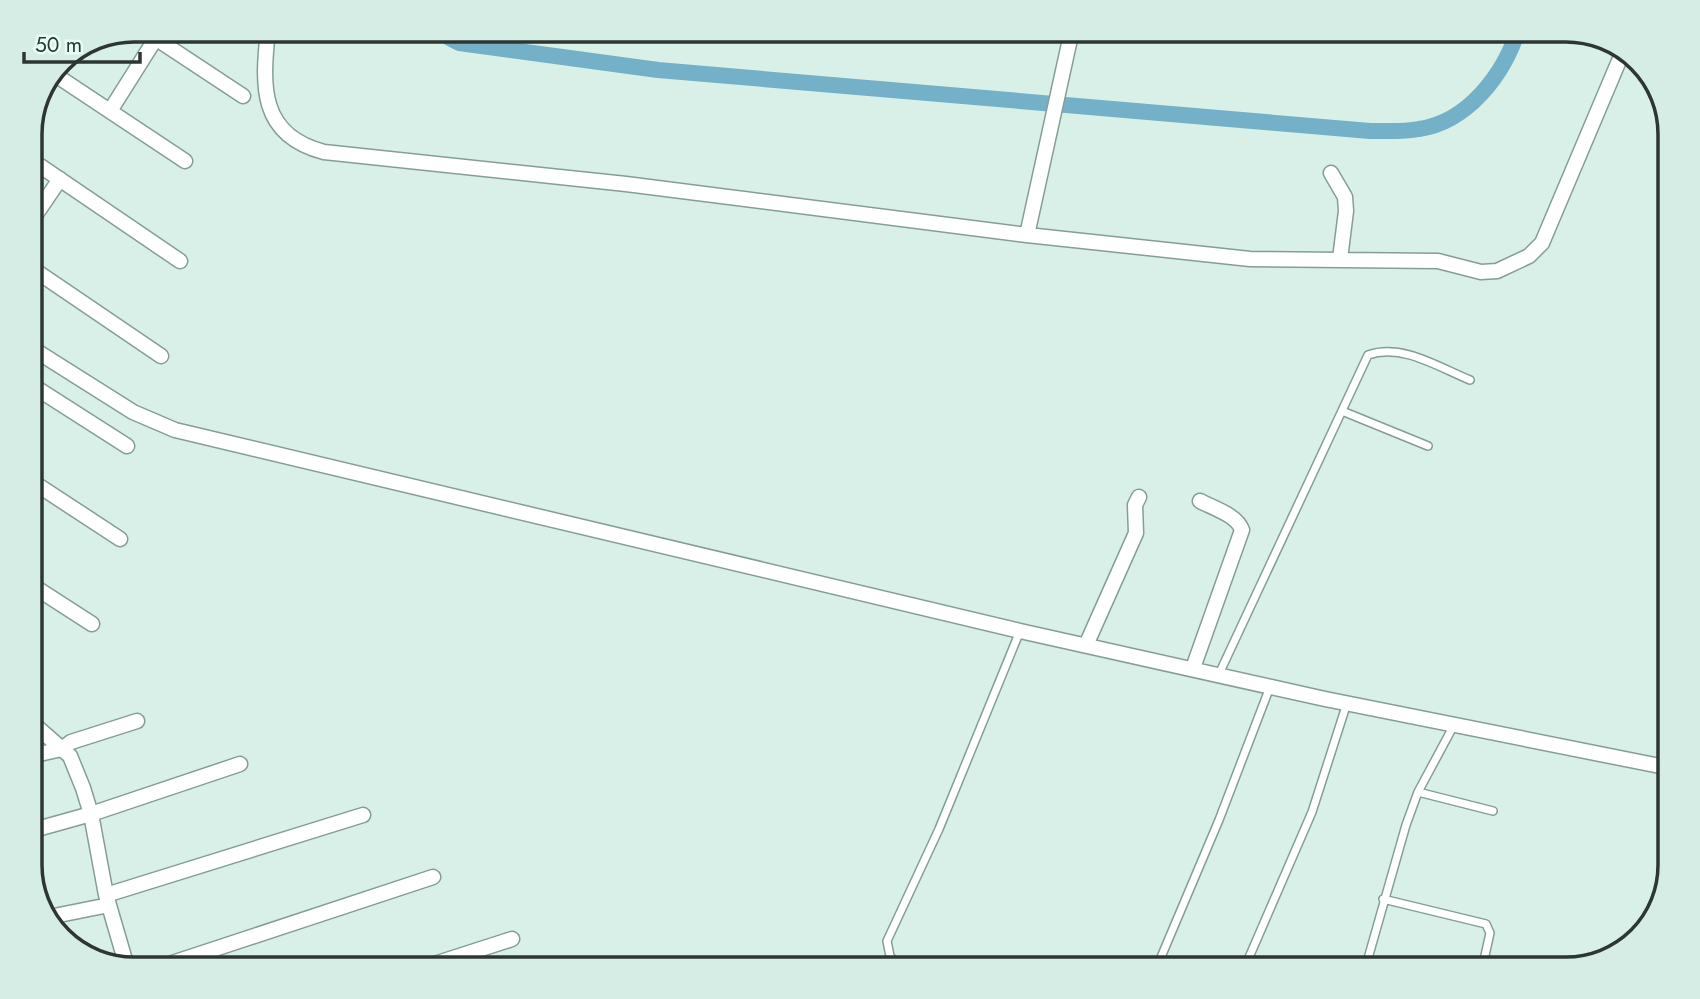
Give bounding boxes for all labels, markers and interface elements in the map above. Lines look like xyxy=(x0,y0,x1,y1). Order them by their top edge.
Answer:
scale bar xyxy=(24,21,140,65)
text: 50 m xyxy=(35,30,82,60)

